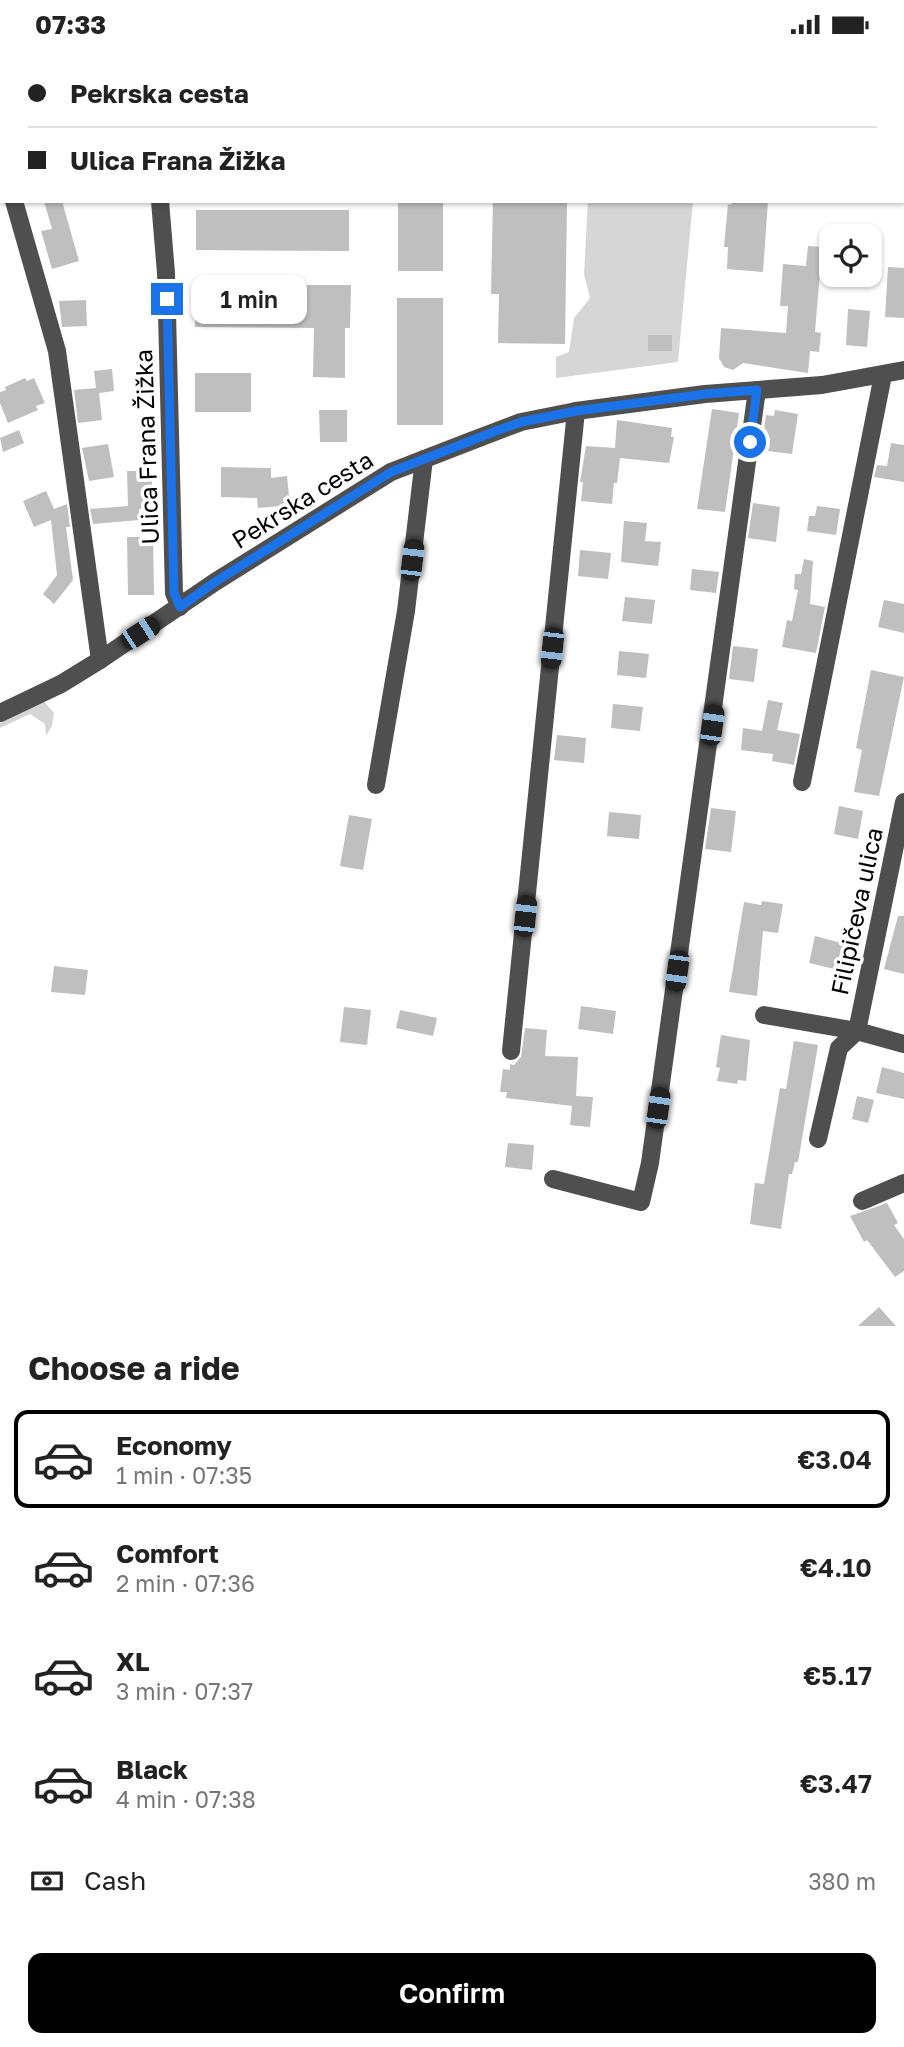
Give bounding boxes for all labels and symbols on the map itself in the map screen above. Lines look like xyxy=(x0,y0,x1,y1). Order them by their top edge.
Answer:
callout: 1 min xyxy=(192,275,307,323)
route end xyxy=(151,283,183,315)
street label: Ulica Frana Žižka xyxy=(128,349,164,545)
route start xyxy=(734,426,766,458)
street label: Pekrska cesta xyxy=(226,444,378,554)
car xyxy=(400,538,425,582)
car xyxy=(117,613,164,653)
car xyxy=(540,626,565,670)
car xyxy=(699,703,726,747)
street label: Filipičeva ulica xyxy=(824,825,888,997)
car xyxy=(513,894,538,938)
car xyxy=(664,949,691,993)
car xyxy=(645,1086,672,1130)

